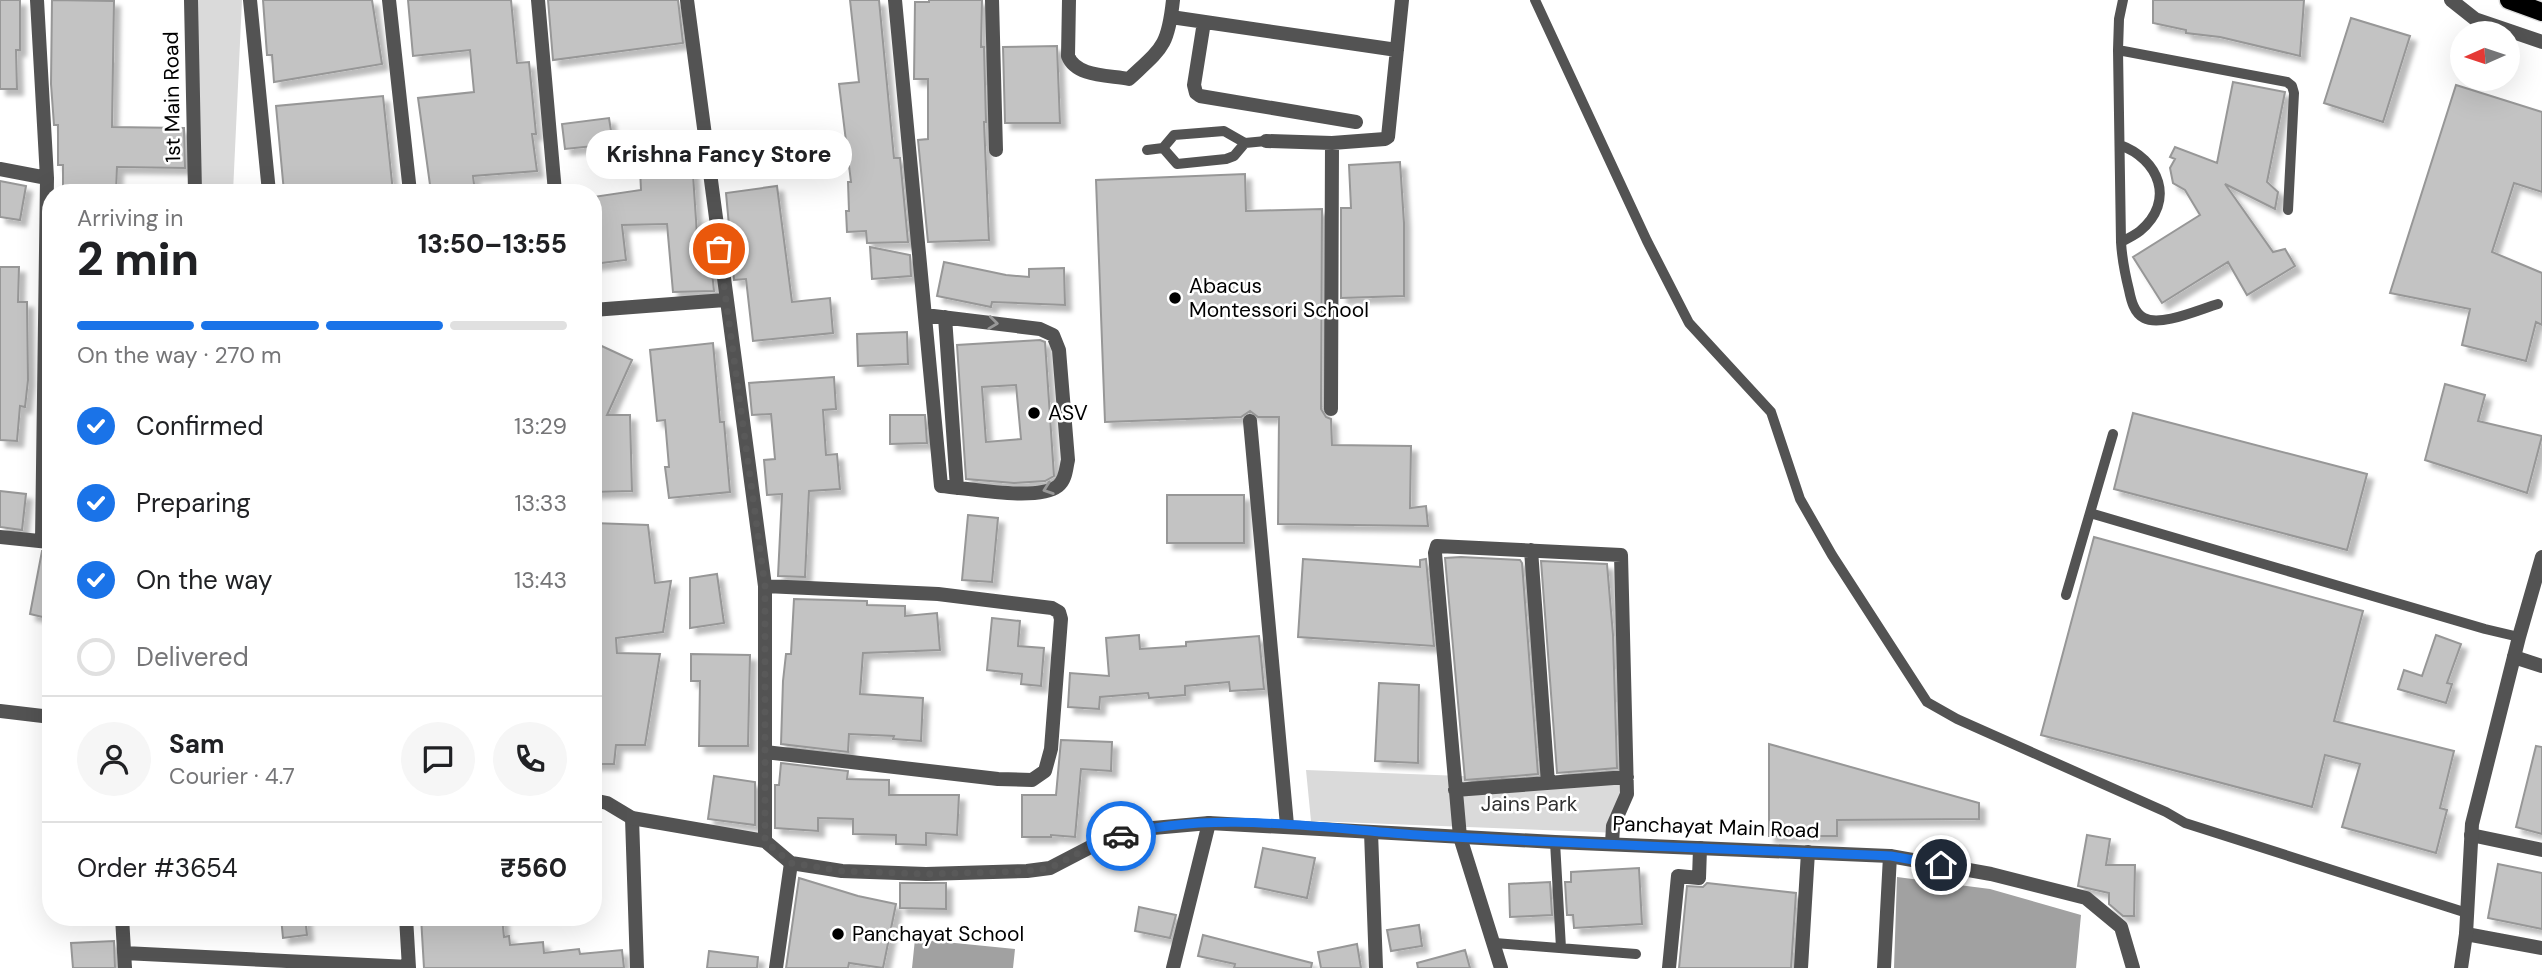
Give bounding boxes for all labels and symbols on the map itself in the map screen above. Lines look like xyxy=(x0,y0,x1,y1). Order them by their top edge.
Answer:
north arrow xyxy=(2450,21,2520,91)
street label: 1st Main Road xyxy=(157,31,187,163)
callout: Krishna Fancy Store xyxy=(586,130,852,179)
pin xyxy=(689,219,749,279)
place label: Abacus Montessori School xyxy=(1189,272,1369,324)
marker: Abacus Montessori School xyxy=(1167,290,1183,306)
one-way arrow xyxy=(988,315,999,330)
place label: ASV xyxy=(1048,399,1088,427)
marker: ASV xyxy=(1026,405,1042,421)
one-way arrow xyxy=(1042,481,1054,495)
park label: Jains Park xyxy=(1481,790,1578,818)
courier xyxy=(1086,801,1156,871)
street label: Panchayat Main Road xyxy=(1612,809,1820,845)
pin xyxy=(1911,835,1971,895)
place label: Panchayat School xyxy=(852,920,1024,948)
marker: Panchayat School xyxy=(830,926,846,942)

